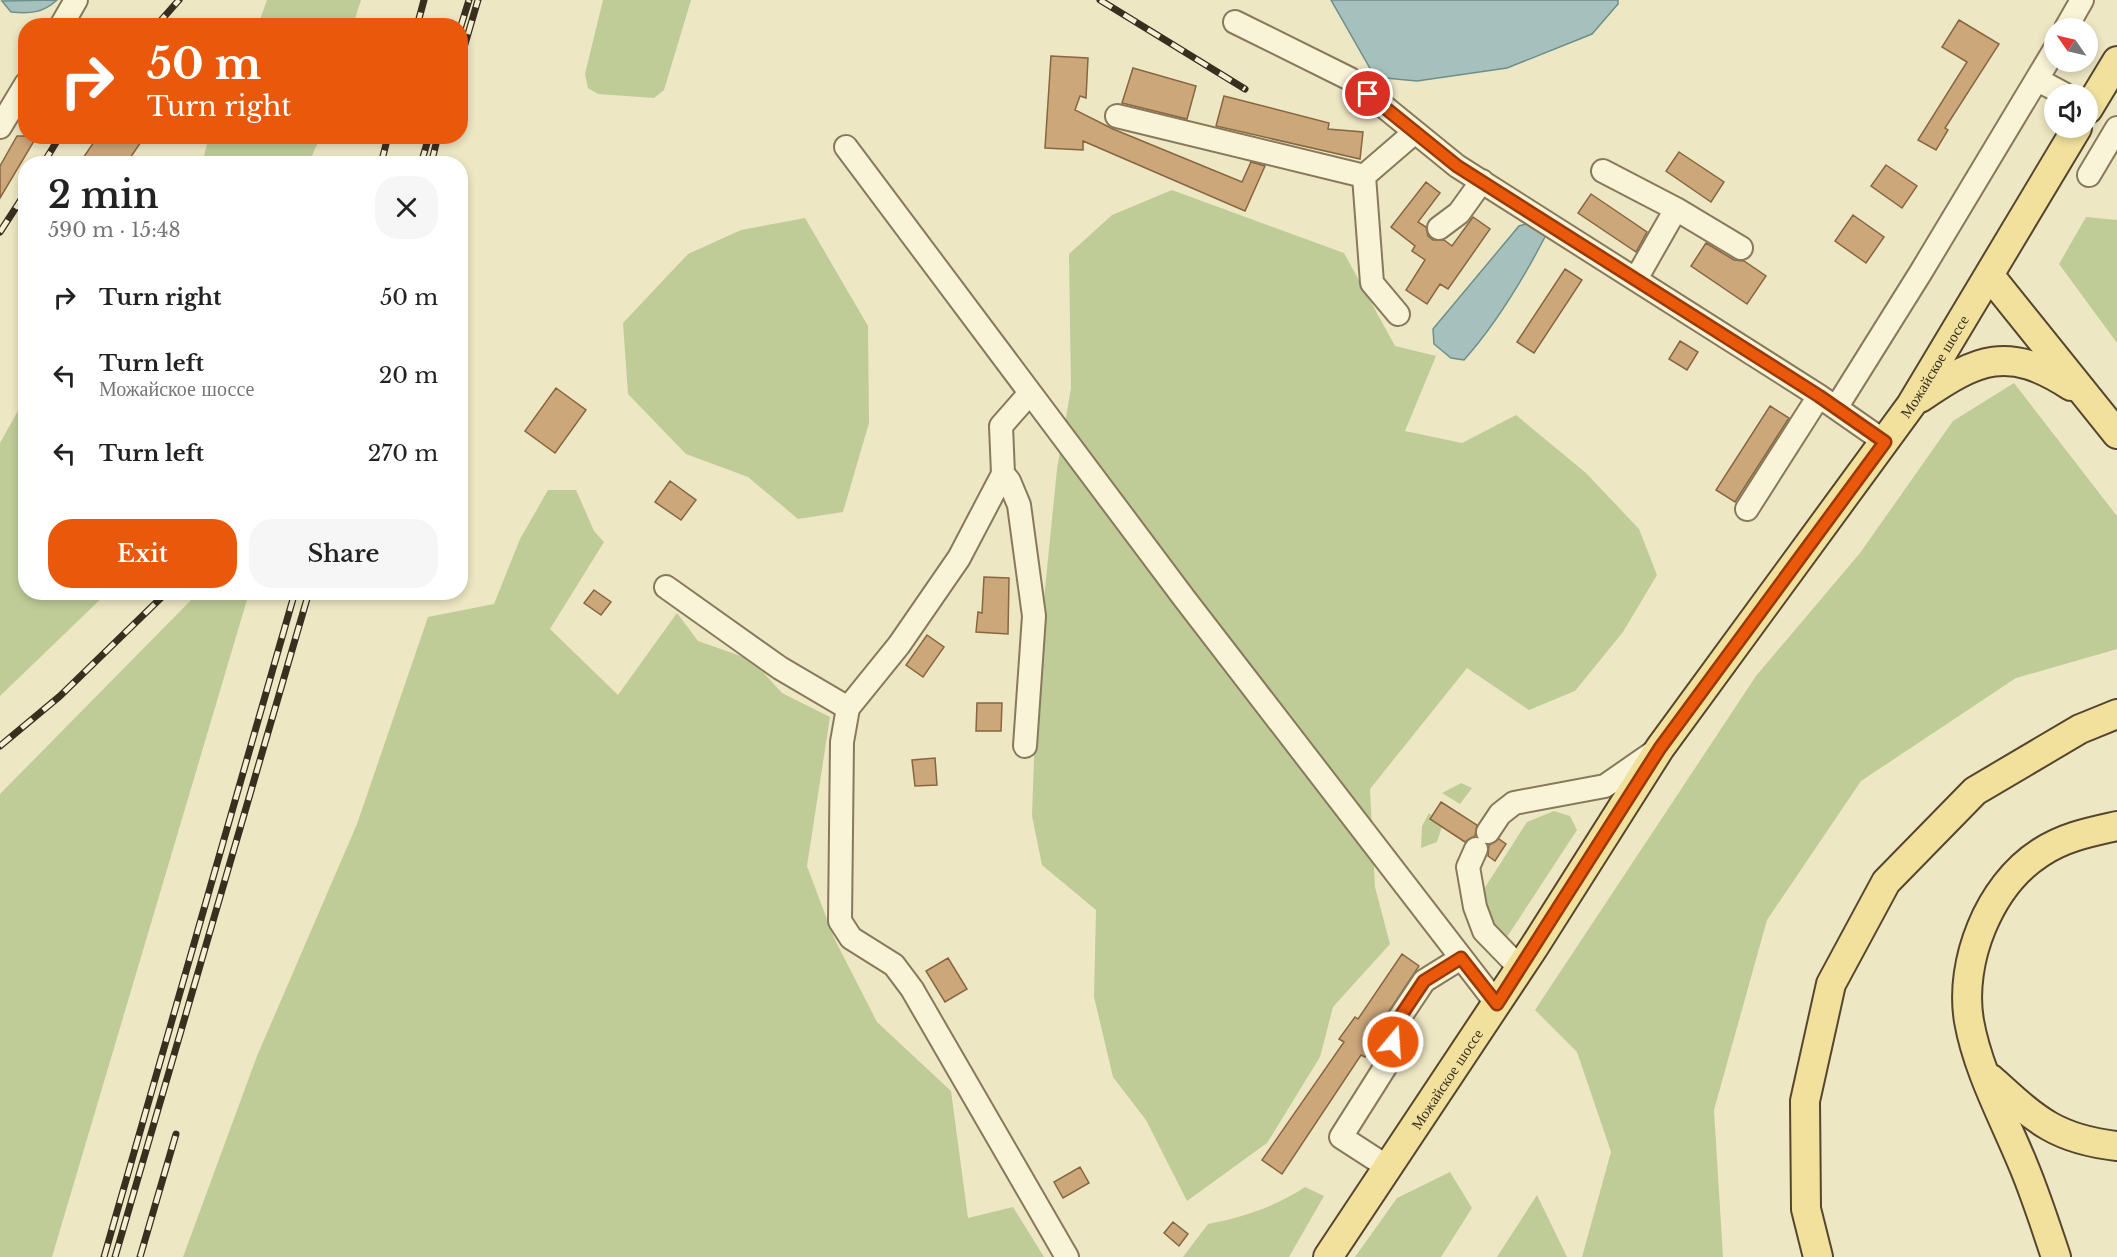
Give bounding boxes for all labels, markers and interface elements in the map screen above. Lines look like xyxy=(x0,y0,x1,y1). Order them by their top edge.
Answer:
north arrow xyxy=(2044,18,2098,72)
map controls xyxy=(2044,18,2098,138)
text: 50 m xyxy=(147,38,261,90)
icon: right xyxy=(48,42,126,120)
pin xyxy=(1342,68,1393,119)
icon: arrive xyxy=(1351,77,1384,110)
button: sound xyxy=(2044,84,2098,138)
text: Turn right xyxy=(147,90,291,123)
text: 2 min xyxy=(48,173,159,218)
button: close xyxy=(375,176,438,239)
text: 590 m · 15:48 xyxy=(48,218,181,242)
icon: right xyxy=(48,281,81,314)
text: Turn right xyxy=(99,284,221,311)
text: 50 m xyxy=(380,284,438,311)
street label: Можайское шоссе xyxy=(1896,311,1973,421)
text: Turn left xyxy=(99,350,204,377)
icon: left xyxy=(48,359,81,392)
text: 20 m xyxy=(379,362,438,389)
text: Можайское шоссе xyxy=(99,377,254,401)
icon: left xyxy=(48,437,81,470)
text: Turn left xyxy=(99,440,204,467)
text: 270 m xyxy=(368,440,438,467)
button: Exit xyxy=(48,519,237,588)
button: Share xyxy=(249,519,438,588)
position arrow xyxy=(1361,1010,1425,1074)
street label: Можайское шоссе xyxy=(1406,1025,1487,1133)

